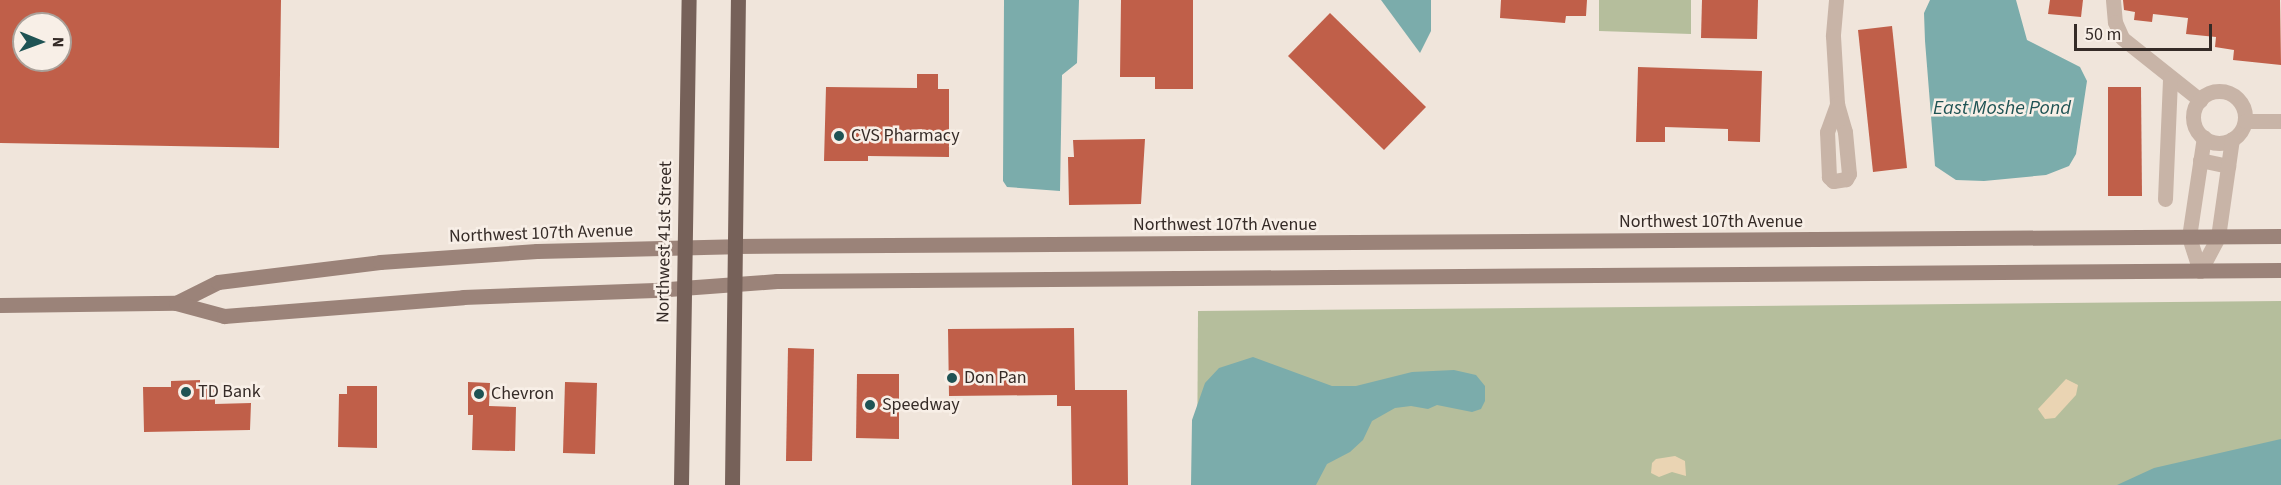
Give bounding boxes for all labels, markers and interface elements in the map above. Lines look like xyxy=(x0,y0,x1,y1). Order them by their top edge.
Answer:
north arrow xyxy=(12,12,72,72)
scale bar xyxy=(2077,12,2215,50)
text: 50 m xyxy=(2085,22,2121,47)
text: N xyxy=(47,37,69,48)
water label: East Moshe Pond xyxy=(1933,96,2071,120)
place label: CVS Pharmacy xyxy=(851,125,960,147)
marker: CVS Pharmacy xyxy=(832,129,846,143)
street label: Northwest 41st Street xyxy=(653,161,677,323)
street label: Northwest 107th Avenue xyxy=(1619,211,1803,233)
street label: Northwest 107th Avenue xyxy=(1133,214,1317,236)
street label: Northwest 107th Avenue xyxy=(449,220,633,248)
place label: Don Pan xyxy=(964,367,1027,389)
marker: Don Pan xyxy=(945,371,959,385)
place label: TD Bank xyxy=(198,381,261,403)
place label: Chevron xyxy=(491,383,554,405)
marker: TD Bank xyxy=(179,385,193,399)
marker: Chevron xyxy=(472,387,486,401)
place label: Speedway xyxy=(882,394,960,416)
marker: Speedway xyxy=(863,398,877,412)

